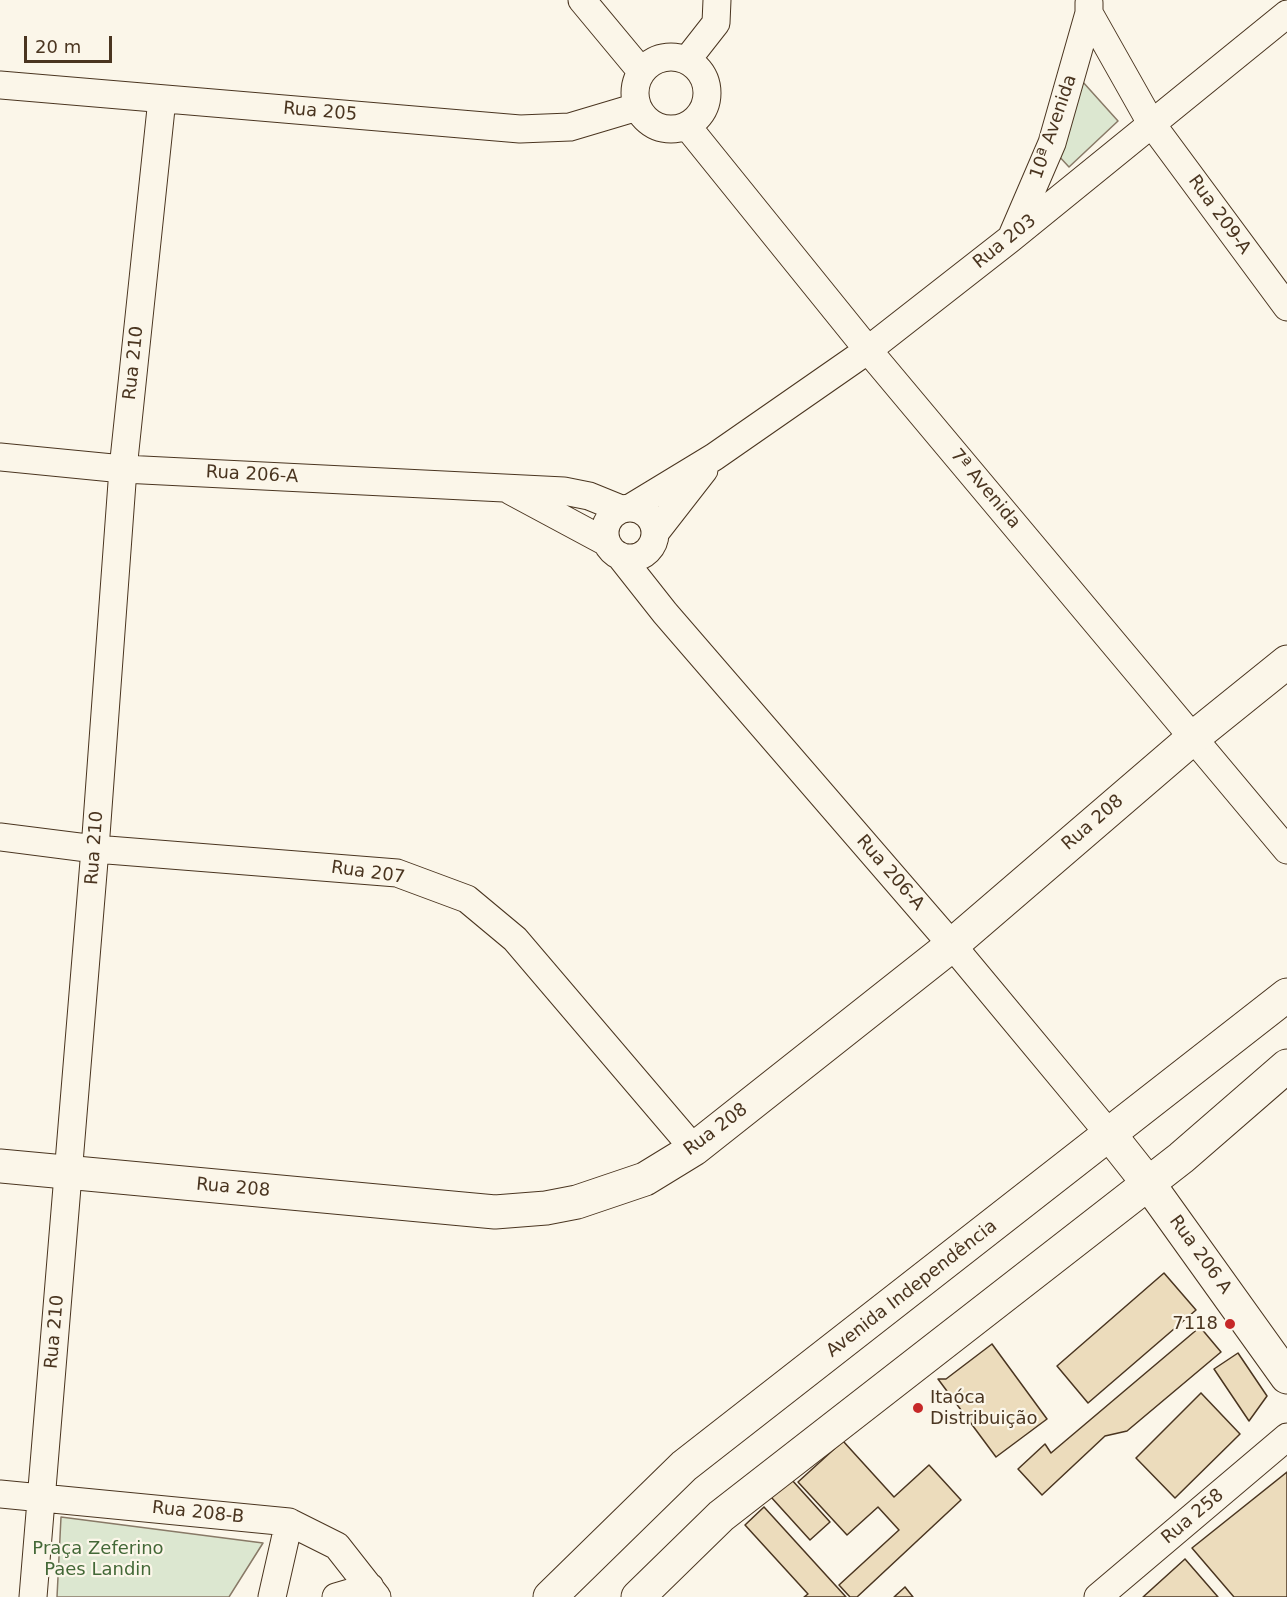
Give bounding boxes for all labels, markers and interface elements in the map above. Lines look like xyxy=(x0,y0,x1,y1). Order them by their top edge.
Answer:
scale bar xyxy=(27,24,116,62)
text: 20 m xyxy=(35,36,81,57)
street label: 10ª Avenida xyxy=(1026,72,1082,182)
street label: Rua 205 xyxy=(282,98,358,126)
street label: Rua 209-A xyxy=(1183,171,1255,259)
street label: Rua 203 xyxy=(969,210,1041,274)
street label: Rua 210 xyxy=(119,325,149,401)
street label: 7ª Avenida xyxy=(945,445,1025,533)
street label: Rua 206-A xyxy=(205,462,299,488)
street label: Rua 208 xyxy=(1058,791,1128,855)
street label: Rua 210 xyxy=(82,810,108,886)
street label: Rua 206-A xyxy=(851,831,929,915)
street label: Rua 207 xyxy=(330,857,406,889)
street label: Rua 208 xyxy=(680,1099,752,1161)
street label: Rua 208 xyxy=(195,1174,271,1202)
street label: Rua 206 A xyxy=(1164,1211,1236,1299)
street label: Avenida Independência xyxy=(822,1216,1002,1362)
street label: Rua 210 xyxy=(41,1294,69,1370)
place label: 7118 xyxy=(1172,1313,1218,1335)
marker: 7118 xyxy=(1223,1317,1237,1331)
place label: Itaóca Distribuição xyxy=(930,1387,1037,1430)
marker: Itaóca Distribuição xyxy=(911,1401,925,1415)
street label: Rua 258 xyxy=(1158,1485,1228,1549)
street label: Rua 208-B xyxy=(151,1497,245,1529)
park label: Praça Zeferino Paes Landin xyxy=(32,1538,164,1580)

